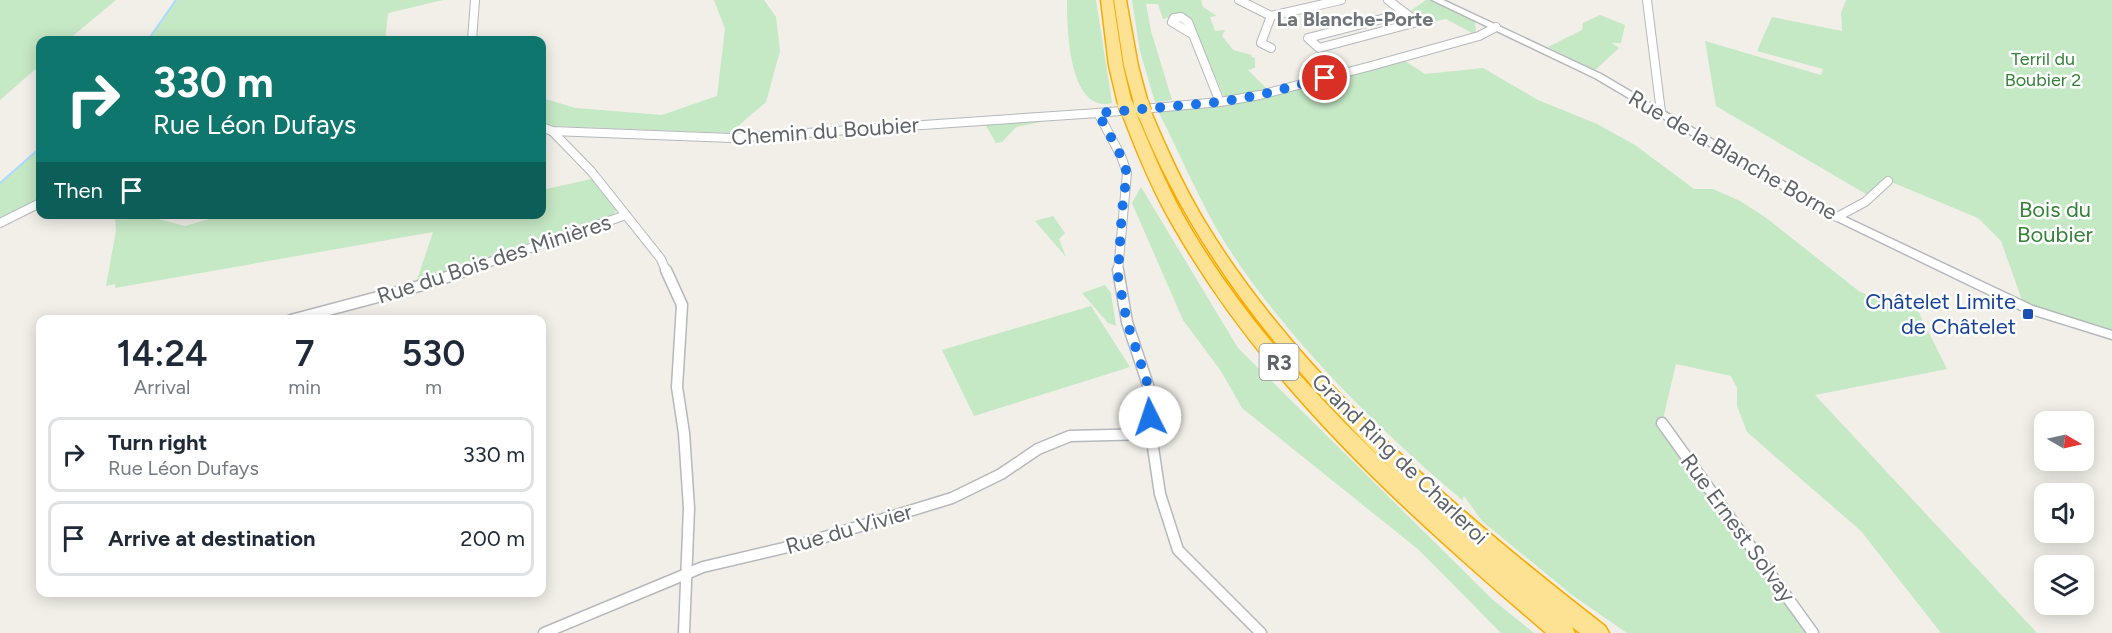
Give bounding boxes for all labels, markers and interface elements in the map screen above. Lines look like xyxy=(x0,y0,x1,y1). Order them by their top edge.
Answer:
district label: La Blanche-Porte xyxy=(1277,7,1433,31)
park label: Terril du Boubier 2 xyxy=(2005,48,2081,91)
pin xyxy=(1299,52,1350,103)
text: 330 m xyxy=(153,57,274,108)
icon: right xyxy=(54,60,132,138)
icon: arrive xyxy=(1308,61,1341,94)
street label: Rue de la Blanche Borne xyxy=(1624,84,1842,226)
text: Rue Léon Dufays xyxy=(153,108,356,141)
street label: Chemin du Boubier xyxy=(730,111,920,151)
icon: arrive xyxy=(115,174,148,207)
text: Then xyxy=(54,177,103,204)
park label: Bois du Boubier xyxy=(2017,196,2094,248)
street label: Rue du Bois des Minières xyxy=(374,208,614,310)
place label: Châtelet Limite de Châtelet xyxy=(1865,288,2016,340)
marker: Châtelet Limite de Châtelet xyxy=(2021,307,2035,321)
text: 14:24 xyxy=(117,332,208,375)
text: 7 xyxy=(295,332,314,375)
text: 530 xyxy=(402,332,465,375)
road number: R3 xyxy=(1260,344,1298,380)
street label: Grand Ring de Charleroi xyxy=(1306,368,1494,550)
text: Arrival xyxy=(134,375,190,399)
text: min xyxy=(288,375,321,399)
text: m xyxy=(425,375,442,399)
position arrow xyxy=(1118,385,1182,449)
north arrow xyxy=(2034,411,2094,471)
map controls xyxy=(2034,411,2094,615)
text: Turn right xyxy=(108,429,207,456)
icon: right xyxy=(57,438,90,471)
text: 330 m xyxy=(463,441,525,468)
street label: Rue Ernest Solvay xyxy=(1675,448,1801,608)
text: Rue Léon Dufays xyxy=(108,456,259,480)
button: sound xyxy=(2034,483,2094,543)
street label: Rue du Vivier xyxy=(783,498,916,560)
icon: arrive xyxy=(57,522,90,555)
text: Arrive at destination xyxy=(108,525,316,552)
text: 200 m xyxy=(460,525,525,552)
button: layers xyxy=(2034,555,2094,615)

